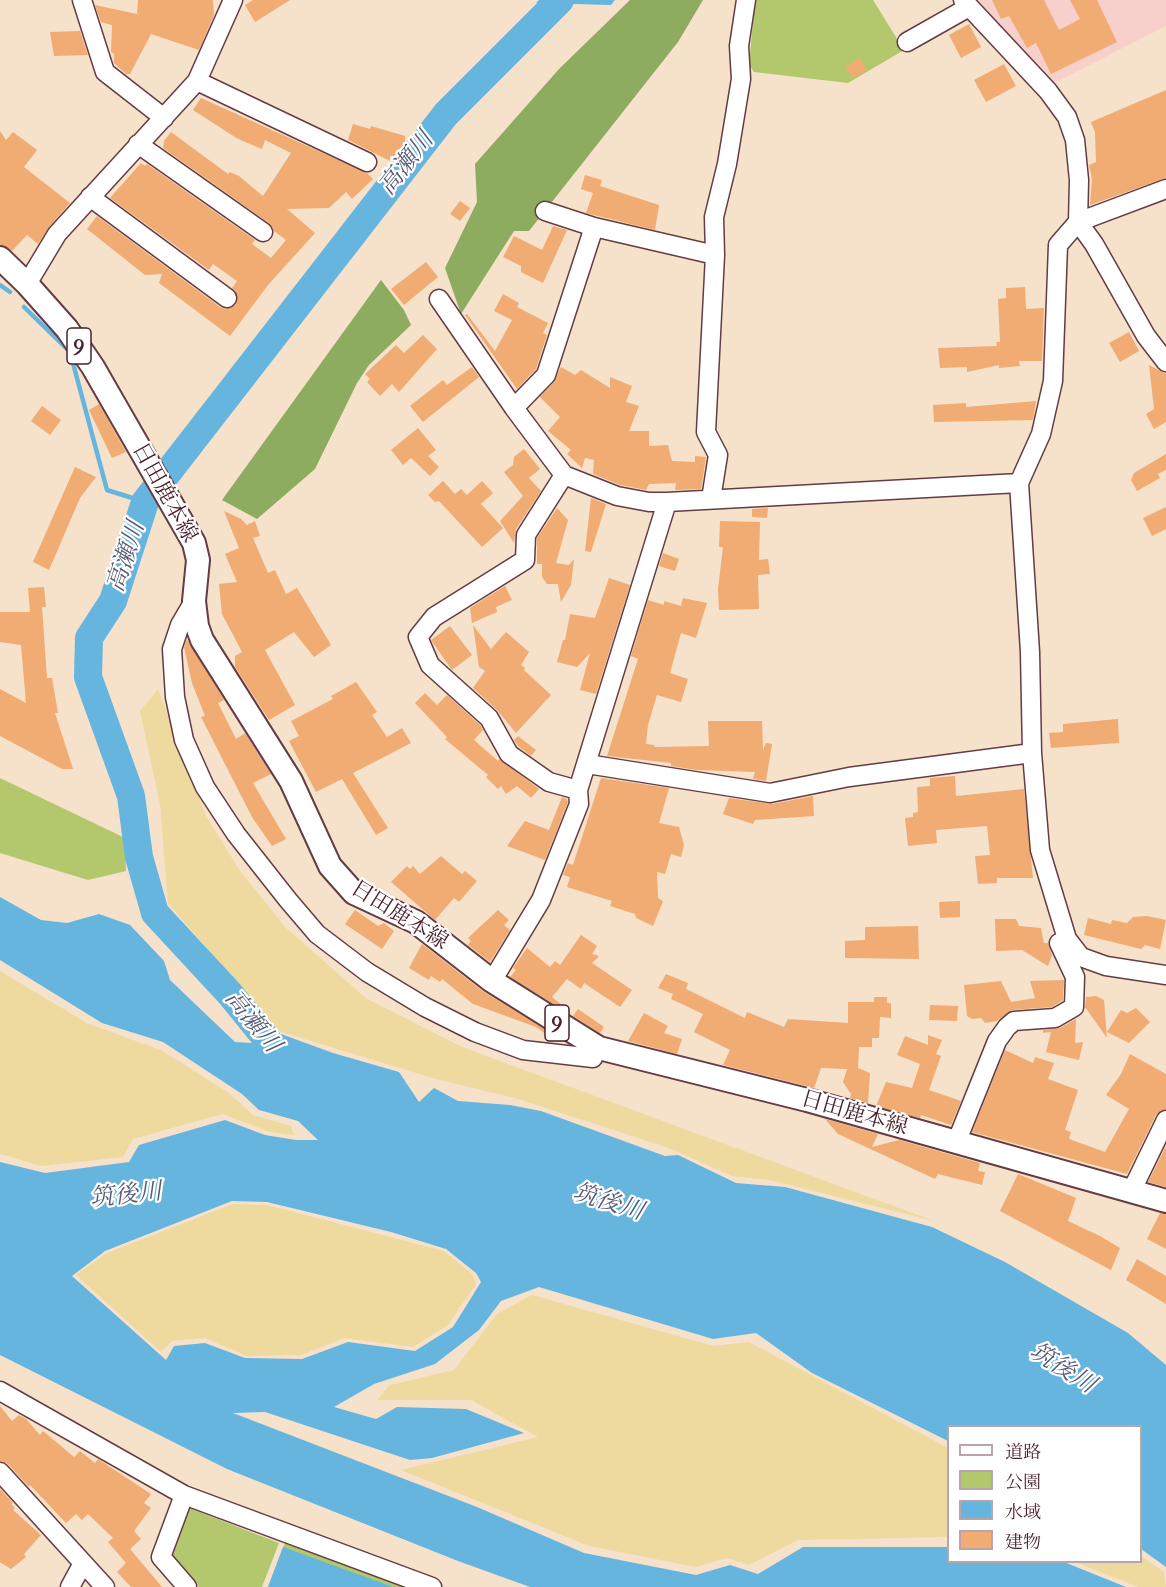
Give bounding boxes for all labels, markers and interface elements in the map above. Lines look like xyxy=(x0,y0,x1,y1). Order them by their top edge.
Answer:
water label: 高瀬川 xyxy=(373,127,441,201)
road number: 9 xyxy=(67,328,91,364)
street label: 日田鹿本線 xyxy=(126,438,202,548)
water label: 高瀬川 xyxy=(102,518,152,596)
street label: 日田鹿本線 xyxy=(345,876,453,956)
water label: 高瀬川 xyxy=(218,985,286,1059)
road number: 9 xyxy=(545,1005,569,1041)
street label: 日田鹿本線 xyxy=(797,1086,911,1142)
water label: 筑後川 xyxy=(89,1178,163,1214)
water label: 筑後川 xyxy=(569,1179,647,1227)
water label: 筑後川 xyxy=(1024,1338,1100,1400)
legend xyxy=(947,1425,1142,1563)
text: 道路 xyxy=(1005,1442,1041,1463)
text: 公園 xyxy=(1005,1472,1041,1493)
text: 水域 xyxy=(1005,1502,1041,1523)
text: 建物 xyxy=(1005,1532,1041,1553)

